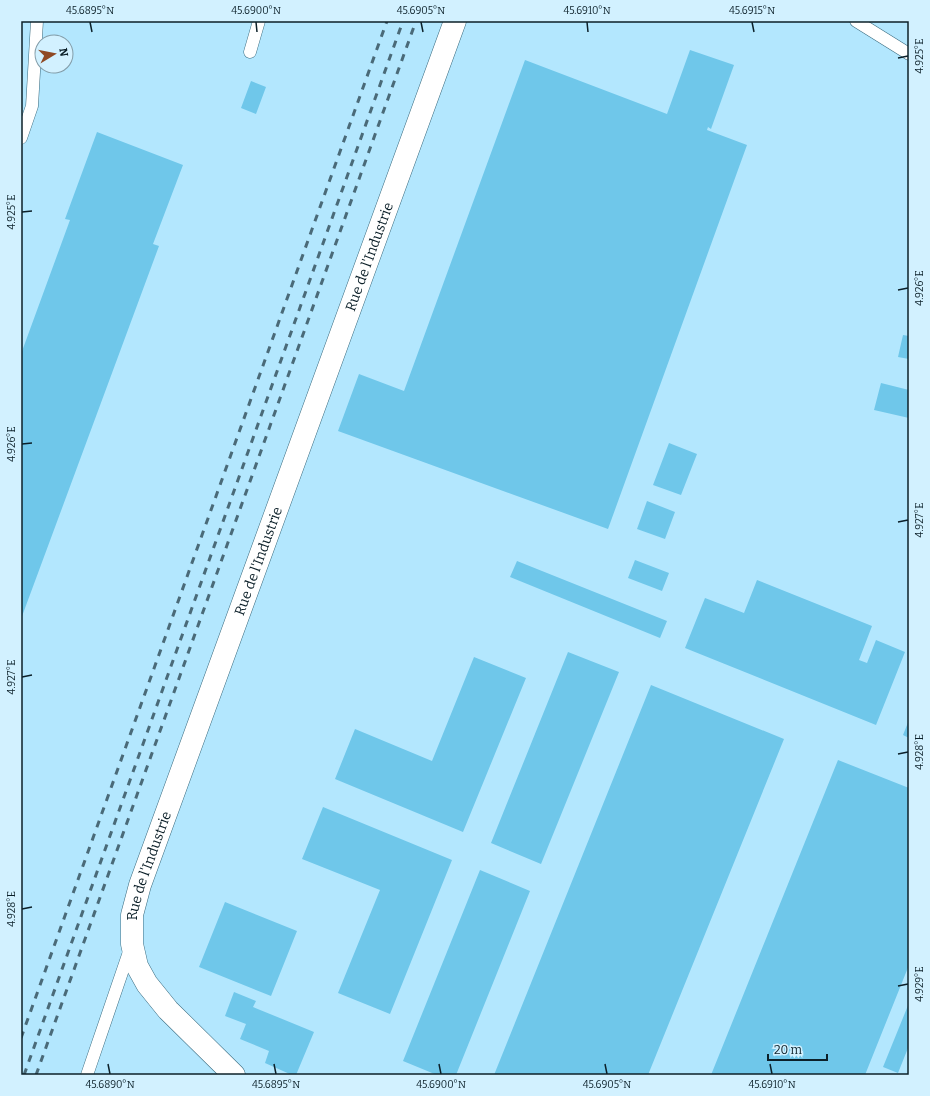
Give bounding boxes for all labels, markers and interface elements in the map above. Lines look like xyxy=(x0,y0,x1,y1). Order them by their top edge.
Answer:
text: 45.6895°N xyxy=(66,5,114,17)
text: 45.6900°N xyxy=(231,5,281,17)
text: 45.6905°N xyxy=(397,5,445,17)
text: 45.6910°N xyxy=(563,5,611,17)
text: 45.6915°N xyxy=(729,5,775,17)
north arrow xyxy=(34,34,74,74)
text: 4.925°E xyxy=(914,39,926,73)
text: N xyxy=(56,47,71,58)
text: 4.925°E xyxy=(6,195,18,229)
street label: Rue de l'Industrie xyxy=(341,200,397,313)
text: 4.926°E xyxy=(914,270,926,306)
text: 4.926°E xyxy=(6,426,18,462)
text: 4.927°E xyxy=(914,503,926,537)
street label: Rue de l'Industrie xyxy=(230,504,286,618)
text: 4.927°E xyxy=(6,660,18,694)
text: 4.928°E xyxy=(914,734,926,770)
street label: Rue de l'Industrie xyxy=(124,809,175,920)
text: 4.928°E xyxy=(6,891,18,927)
text: 4.929°E xyxy=(914,966,926,1002)
scale bar xyxy=(768,1036,827,1062)
text: 20 m xyxy=(774,1043,803,1057)
text: 45.6890°N xyxy=(85,1079,135,1091)
text: 45.6895°N xyxy=(252,1079,300,1091)
text: 45.6900°N xyxy=(416,1079,466,1091)
text: 45.6905°N xyxy=(583,1079,631,1091)
text: 45.6910°N xyxy=(748,1079,796,1091)

